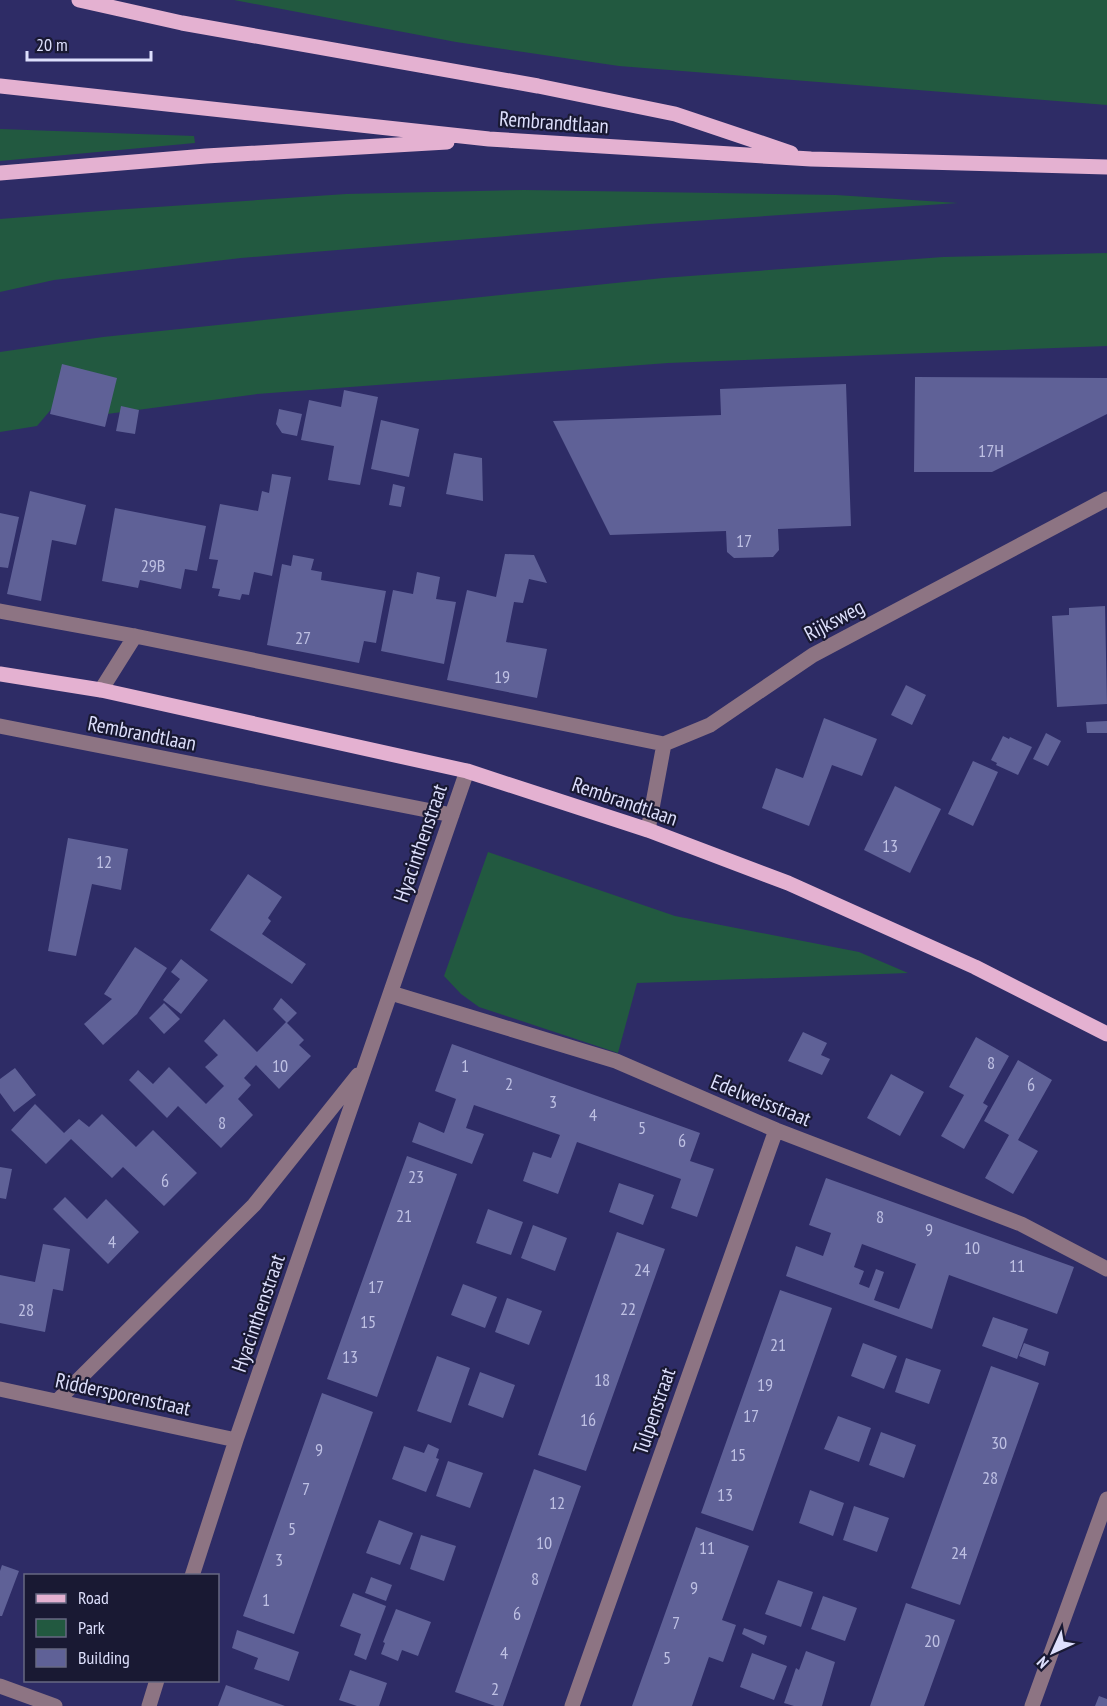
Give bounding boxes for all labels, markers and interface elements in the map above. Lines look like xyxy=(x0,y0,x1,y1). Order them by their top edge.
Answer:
scale bar xyxy=(27,24,152,62)
text: 20 m xyxy=(36,33,68,56)
street label: Rembrandtlaan xyxy=(498,105,610,139)
house number: 17H xyxy=(978,439,1004,462)
house number: 17 xyxy=(736,529,752,552)
house number: 29B xyxy=(141,554,165,577)
street label: Rijksweg xyxy=(799,593,869,647)
house number: 27 xyxy=(295,626,311,649)
house number: 19 xyxy=(494,665,510,688)
street label: Rembrandtlaan xyxy=(85,709,199,757)
street label: Rembrandtlaan xyxy=(569,770,681,832)
street label: Hyacinthenstraat xyxy=(387,780,453,906)
house number: 13 xyxy=(882,834,898,857)
house number: 12 xyxy=(96,850,112,873)
house number: 8 xyxy=(987,1051,995,1074)
house number: 10 xyxy=(272,1054,288,1077)
house number: 1 xyxy=(461,1054,469,1077)
street label: Edelweisstraat xyxy=(707,1068,815,1132)
house number: 2 xyxy=(505,1072,513,1095)
house number: 6 xyxy=(1027,1073,1035,1096)
house number: 3 xyxy=(549,1090,557,1113)
house number: 4 xyxy=(589,1103,597,1126)
house number: 8 xyxy=(218,1111,226,1134)
house number: 5 xyxy=(638,1116,646,1139)
house number: 6 xyxy=(678,1129,686,1152)
house number: 23 xyxy=(408,1165,424,1188)
house number: 6 xyxy=(161,1169,169,1192)
house number: 21 xyxy=(396,1204,412,1227)
house number: 8 xyxy=(876,1205,884,1228)
house number: 9 xyxy=(925,1218,933,1241)
house number: 4 xyxy=(108,1230,116,1253)
house number: 10 xyxy=(964,1236,980,1259)
street label: Hyacinthenstraat xyxy=(225,1250,291,1376)
house number: 11 xyxy=(1009,1254,1025,1277)
house number: 24 xyxy=(634,1258,650,1281)
house number: 17 xyxy=(368,1275,384,1298)
house number: 22 xyxy=(620,1297,636,1320)
house number: 28 xyxy=(18,1298,34,1321)
house number: 15 xyxy=(360,1310,376,1333)
house number: 21 xyxy=(770,1333,786,1356)
house number: 13 xyxy=(342,1345,358,1368)
street label: Tulpenstraat xyxy=(627,1364,681,1458)
street label: Riddersporenstraat xyxy=(53,1367,193,1422)
house number: 18 xyxy=(594,1368,610,1391)
house number: 19 xyxy=(757,1373,773,1396)
house number: 17 xyxy=(743,1404,759,1427)
house number: 16 xyxy=(580,1408,596,1431)
house number: 30 xyxy=(991,1431,1007,1454)
house number: 9 xyxy=(315,1438,323,1461)
house number: 15 xyxy=(730,1443,746,1466)
house number: 28 xyxy=(982,1466,998,1489)
house number: 7 xyxy=(302,1477,310,1500)
house number: 13 xyxy=(717,1483,733,1506)
house number: 12 xyxy=(549,1491,565,1514)
house number: 5 xyxy=(288,1517,296,1540)
house number: 10 xyxy=(536,1531,552,1554)
house number: 11 xyxy=(699,1536,715,1559)
house number: 24 xyxy=(951,1541,967,1564)
house number: 3 xyxy=(275,1548,283,1571)
house number: 8 xyxy=(531,1567,539,1590)
legend xyxy=(24,1574,219,1682)
house number: 9 xyxy=(690,1576,698,1599)
text: Road xyxy=(78,1586,109,1609)
house number: 1 xyxy=(262,1588,270,1611)
house number: 6 xyxy=(513,1602,521,1625)
house number: 7 xyxy=(672,1611,680,1634)
text: Park xyxy=(78,1616,105,1639)
north arrow xyxy=(1023,1622,1083,1682)
house number: 20 xyxy=(924,1629,940,1652)
house number: 4 xyxy=(500,1641,508,1664)
text: Building xyxy=(78,1646,130,1669)
house number: 5 xyxy=(663,1646,671,1669)
text: N xyxy=(1032,1652,1053,1673)
house number: 2 xyxy=(491,1677,499,1700)

